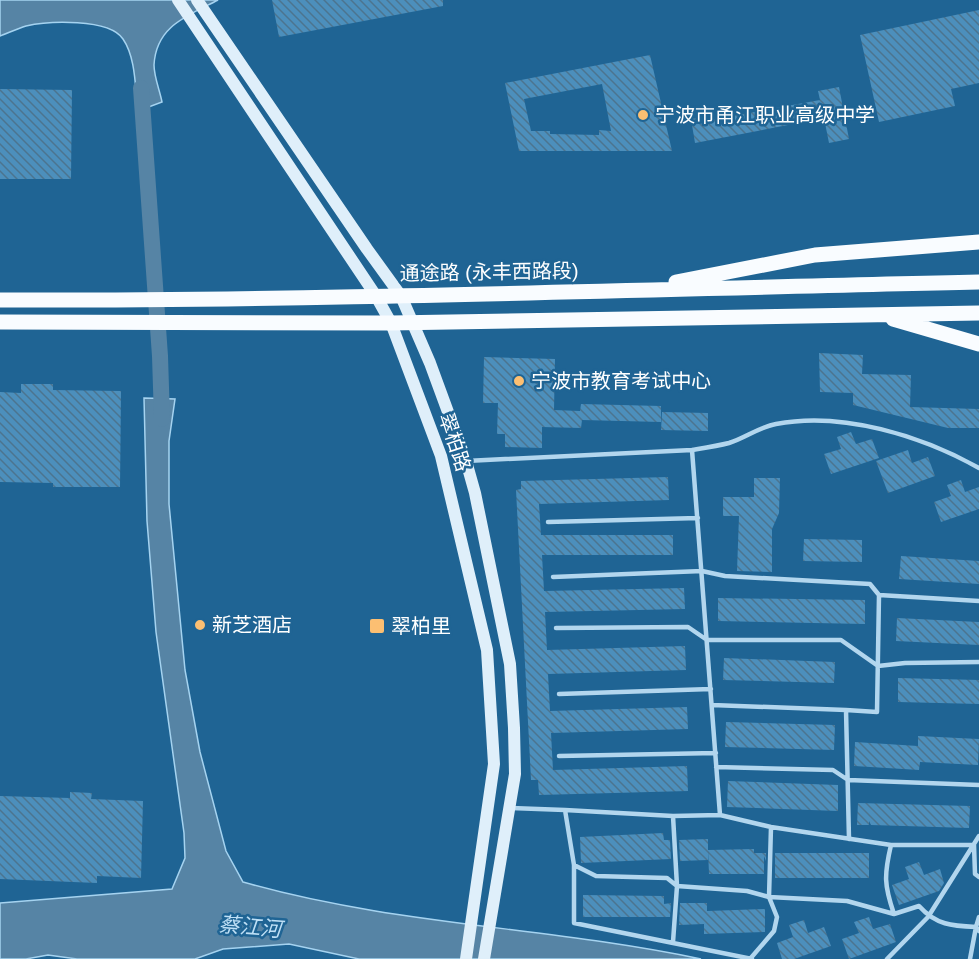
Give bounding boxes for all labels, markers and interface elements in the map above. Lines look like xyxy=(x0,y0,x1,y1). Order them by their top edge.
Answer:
place label: 宁波市甬江职业高级中学 xyxy=(655,104,875,126)
marker: 宁波市甬江职业高级中学 xyxy=(636,108,650,122)
street label: 通途路 (永丰西路段) xyxy=(399,259,579,285)
place label: 宁波市教育考试中心 xyxy=(531,370,711,392)
marker: 宁波市教育考试中心 xyxy=(512,374,526,388)
street label: 翠柏路 xyxy=(435,410,475,474)
place label: 新芝酒店 xyxy=(212,614,292,636)
place label: 翠柏里 xyxy=(391,615,451,637)
marker: 翠柏里 xyxy=(368,617,386,635)
marker: 新芝酒店 xyxy=(193,618,207,632)
water label: 蔡江河 xyxy=(218,912,286,941)

